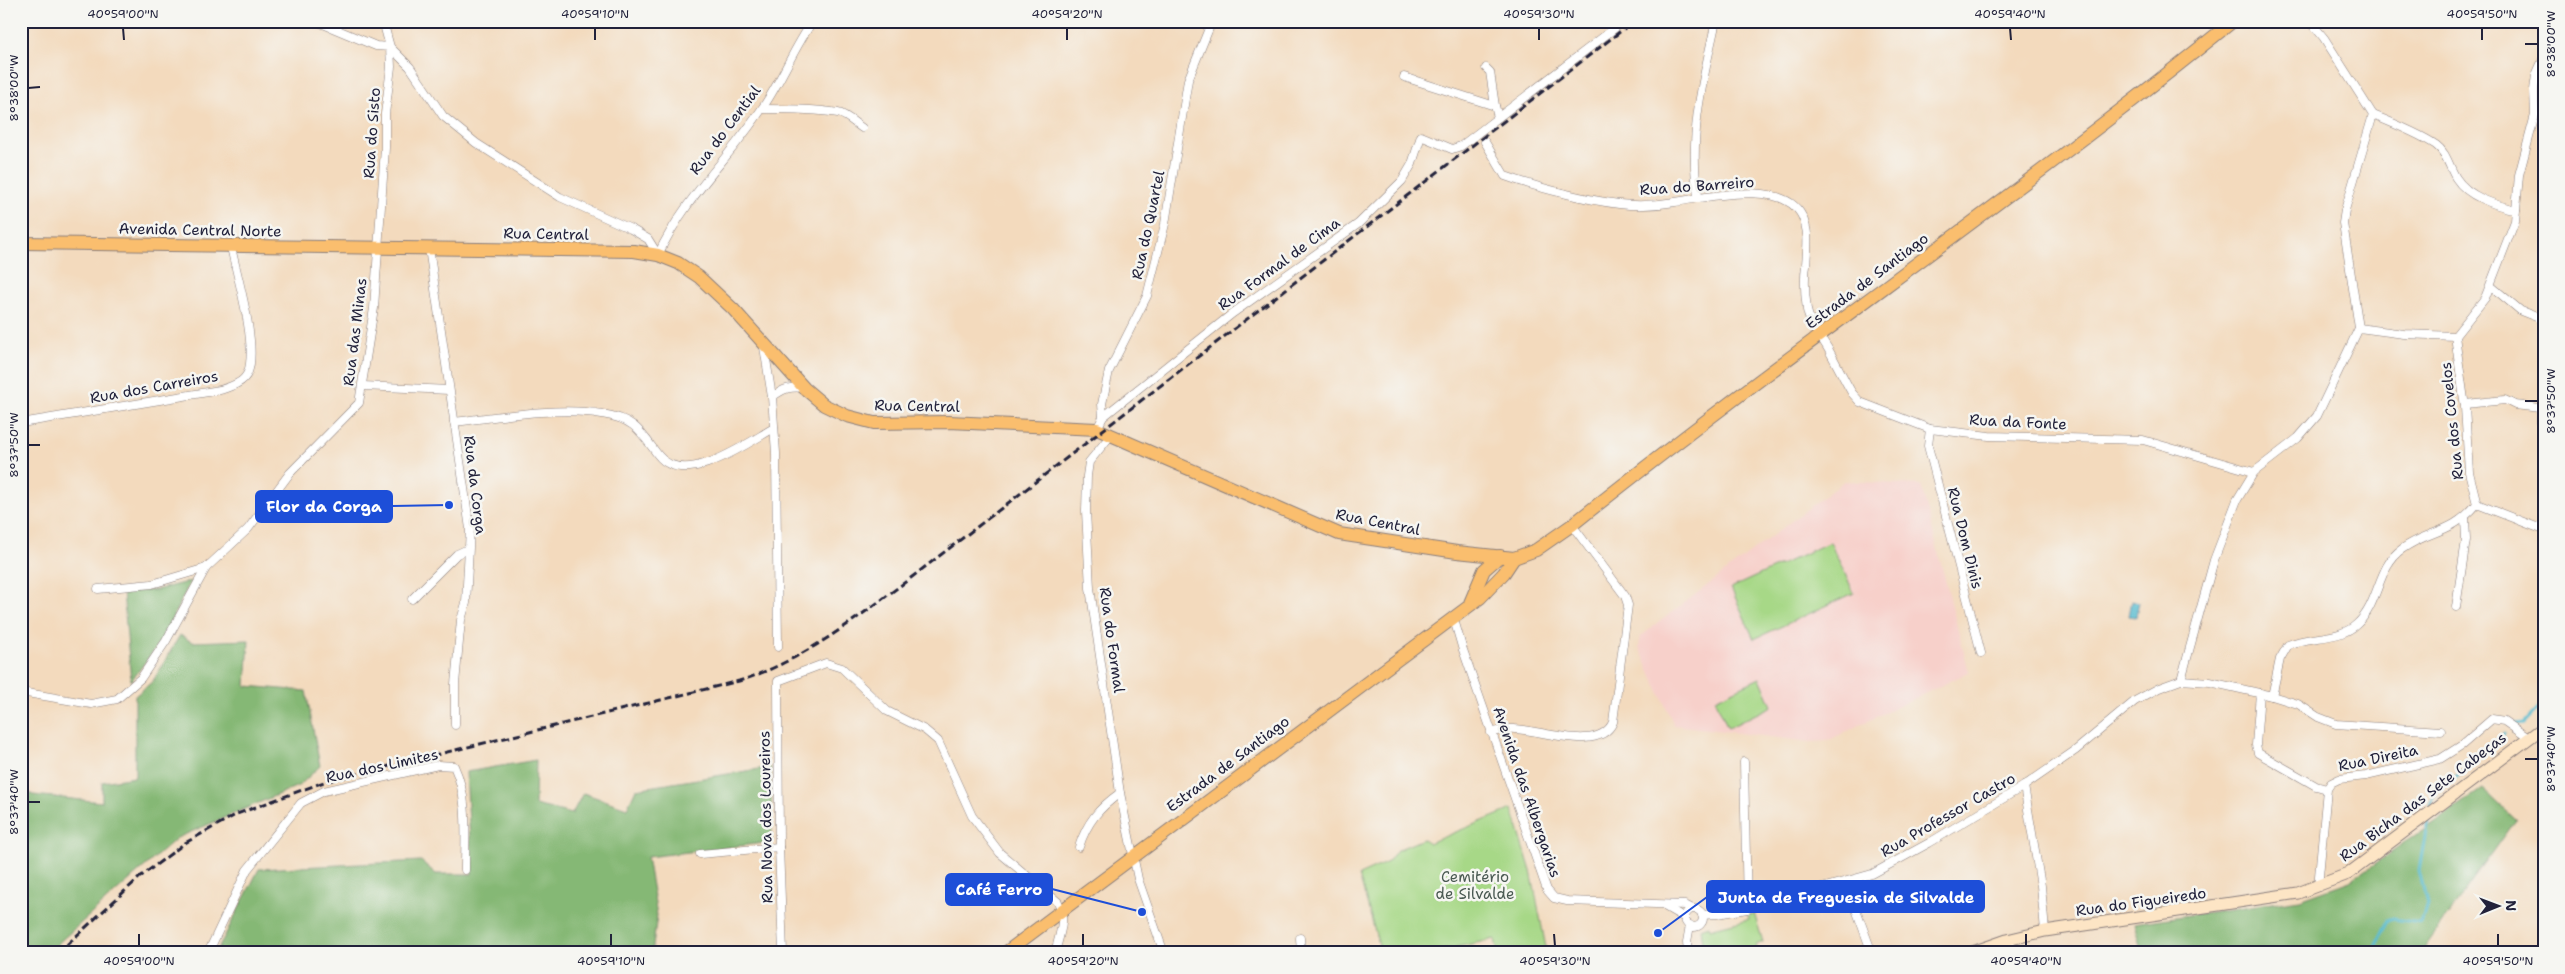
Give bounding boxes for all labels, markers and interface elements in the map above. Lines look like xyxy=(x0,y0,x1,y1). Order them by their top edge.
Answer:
text: 40°59'00"N xyxy=(87,6,159,22)
text: 40°59'10"N xyxy=(561,6,629,22)
text: 40°59'20"N xyxy=(1031,6,1103,22)
text: 40°59'30"N xyxy=(1503,6,1575,22)
text: 40°59'40"N xyxy=(1974,6,2046,22)
text: 40°59'50"N xyxy=(2447,6,2517,22)
text: 8°38'00"W xyxy=(2543,11,2559,77)
text: 8°38'00"W xyxy=(6,55,22,121)
street label: Rua do Cential xyxy=(685,81,765,179)
street label: Rua do Sisto xyxy=(359,87,385,179)
street label: Rua do Quartel xyxy=(1127,168,1169,281)
street label: Rua do Barreiro xyxy=(1639,172,1755,200)
street label: Rua Formal de Cima xyxy=(1214,212,1345,315)
street label: Avenida Central Norte xyxy=(118,219,282,241)
street label: Rua Central xyxy=(503,223,589,245)
street label: Estrada de Santiago xyxy=(1802,228,1932,334)
street label: Rua das Minas xyxy=(338,277,372,387)
street label: Rua dos Covelos xyxy=(2436,361,2468,481)
street label: Rua dos Carreiros xyxy=(88,366,220,408)
text: 8°37'50"W xyxy=(2543,368,2559,434)
street label: Rua Central xyxy=(874,395,960,417)
street label: Rua da Fonte xyxy=(1969,409,2067,435)
text: 8°37'50"W xyxy=(6,412,22,478)
street label: Rua da Corga xyxy=(459,434,491,536)
street label: Rua Dom Dinis xyxy=(1943,485,1987,591)
callout: Flor da Corga xyxy=(256,491,392,522)
text: Flor da Corga xyxy=(266,496,382,517)
street label: Rua Central xyxy=(1334,504,1422,540)
street label: Rua do Formal xyxy=(1095,586,1129,695)
street label: Avenida das Albergarias xyxy=(1488,704,1566,880)
street label: Estrada de Santiago xyxy=(1163,711,1293,817)
text: 8°37'40"W xyxy=(2543,726,2559,792)
street label: Rua Bicha das Sete Cabeças xyxy=(2336,728,2510,866)
street label: Rua Nova dos Loureiros xyxy=(754,730,778,904)
street label: Rua Direita xyxy=(2336,740,2420,776)
street label: Rua dos Limites xyxy=(324,744,440,788)
street label: Rua Professor Castro xyxy=(1877,768,2019,862)
text: 8°37'40"W xyxy=(6,769,22,835)
park label: Cemitério de Silvalde xyxy=(1436,867,1514,904)
callout: Café Ferro xyxy=(946,874,1052,905)
text: Café Ferro xyxy=(956,879,1042,900)
callout: Junta de Freguesia de Silvalde xyxy=(1707,881,1984,912)
north arrow xyxy=(2472,882,2522,932)
street label: Rua do Figueiredo xyxy=(2074,883,2208,921)
text: Junta de Freguesia de Silvalde xyxy=(1718,887,1975,908)
text: N xyxy=(2502,900,2520,911)
text: 40°59'00"N xyxy=(103,953,175,969)
text: 40°59'10"N xyxy=(577,953,645,969)
text: 40°59'20"N xyxy=(1047,953,1119,969)
text: 40°59'30"N xyxy=(1519,953,1591,969)
text: 40°59'40"N xyxy=(1990,953,2062,969)
text: 40°59'50"N xyxy=(2463,953,2533,969)

